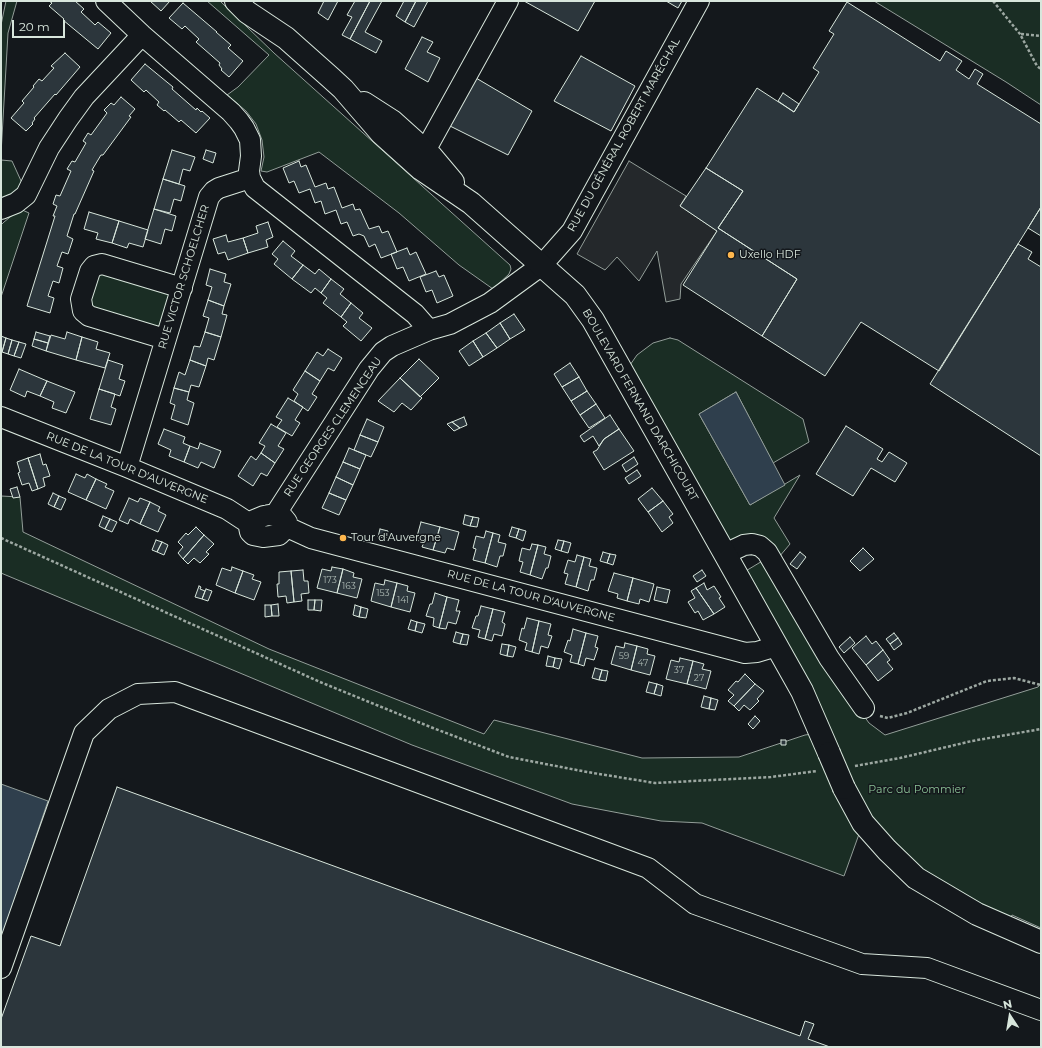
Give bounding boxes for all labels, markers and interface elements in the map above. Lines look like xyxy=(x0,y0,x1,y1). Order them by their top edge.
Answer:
scale bar xyxy=(14,12,67,38)
text: 20 m xyxy=(19,19,50,34)
street label: RUE DU GÉNÉRAL ROBERT MARÉCHAL xyxy=(565,36,683,234)
street label: RUE VICTOR SCHOELCHER xyxy=(156,203,212,351)
place label: Uxello HDF xyxy=(739,248,801,262)
marker: Uxello HDF xyxy=(726,250,736,260)
street label: BOULEVARD FERNAND DARCHICOURT xyxy=(579,307,701,503)
street label: RUE GEORGES CLEMENCEAU xyxy=(281,355,385,499)
street label: RUE DE LA TOUR D'AUVERGNE xyxy=(44,429,210,507)
place label: Tour d'Auvergne xyxy=(351,531,441,545)
marker: Tour d'Auvergne xyxy=(338,533,348,543)
street label: RUE DE LA TOUR D'AUVERGNE xyxy=(446,567,616,625)
house number: 173 xyxy=(323,575,337,585)
house number: 163 xyxy=(342,581,356,591)
house number: 153 xyxy=(376,588,390,598)
house number: 141 xyxy=(397,595,409,605)
house number: 59 xyxy=(619,651,629,661)
house number: 47 xyxy=(638,658,648,668)
house number: 37 xyxy=(674,665,684,675)
house number: 27 xyxy=(694,673,704,683)
park label: Parc du Pommier xyxy=(868,783,966,797)
north arrow xyxy=(990,996,1030,1036)
text: N xyxy=(1002,996,1013,1012)

